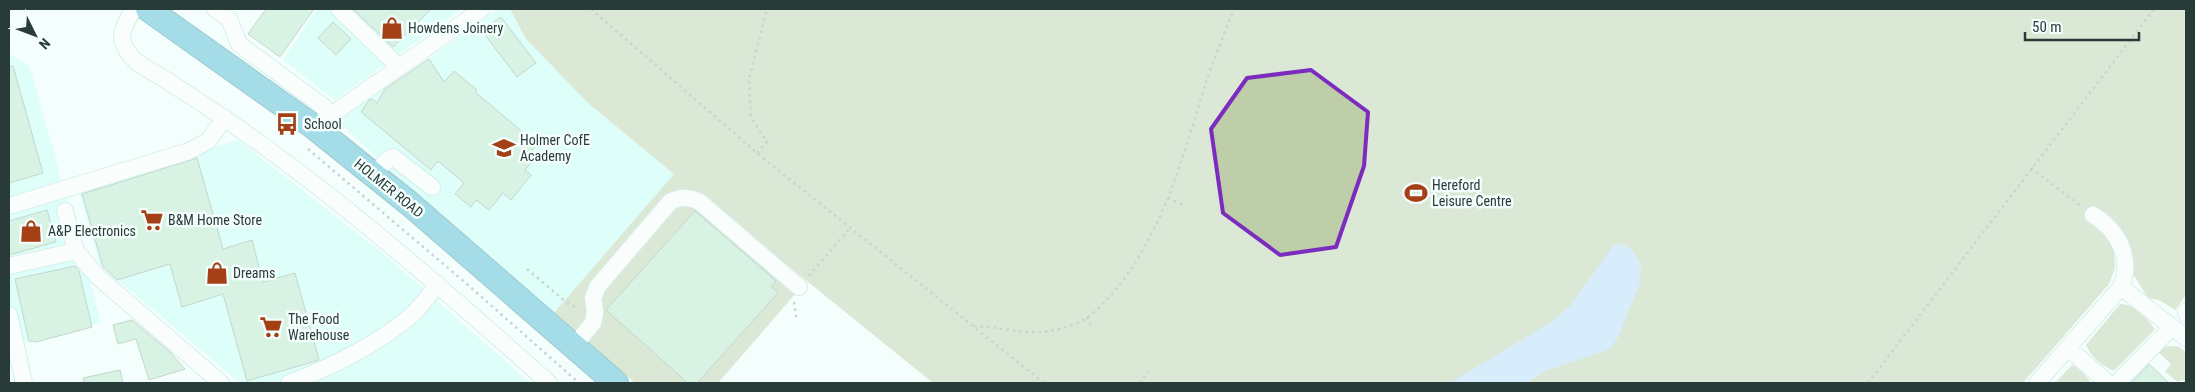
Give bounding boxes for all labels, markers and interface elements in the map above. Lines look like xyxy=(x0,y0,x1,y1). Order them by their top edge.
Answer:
north arrow xyxy=(10,10,60,60)
scale bar xyxy=(2025,10,2139,42)
shop icon: Howdens Joinery xyxy=(379,15,405,41)
text: 50 m xyxy=(2032,18,2062,36)
place label: Howdens Joinery xyxy=(408,20,503,36)
text: N xyxy=(36,35,53,52)
bus stop icon: School xyxy=(274,111,300,137)
place label: School xyxy=(304,116,342,132)
place label: Holmer CofE Academy xyxy=(520,132,590,164)
school or university icon: Holmer CofE Academy xyxy=(491,135,517,161)
street label: HOLMER ROAD xyxy=(351,155,427,221)
place label: Hereford Leisure Centre xyxy=(1432,177,1512,209)
sports icon: Hereford Leisure Centre xyxy=(1403,180,1429,206)
supermarket icon: B&M Home Store xyxy=(139,207,165,233)
place label: B&M Home Store xyxy=(168,212,263,228)
shop icon: A&P Electronics xyxy=(18,218,44,244)
place label: A&P Electronics xyxy=(48,223,136,239)
shop icon: Dreams xyxy=(204,260,230,286)
place label: Dreams xyxy=(233,265,275,281)
place label: The Food Warehouse xyxy=(288,311,350,343)
supermarket icon: The Food Warehouse xyxy=(258,314,284,340)

